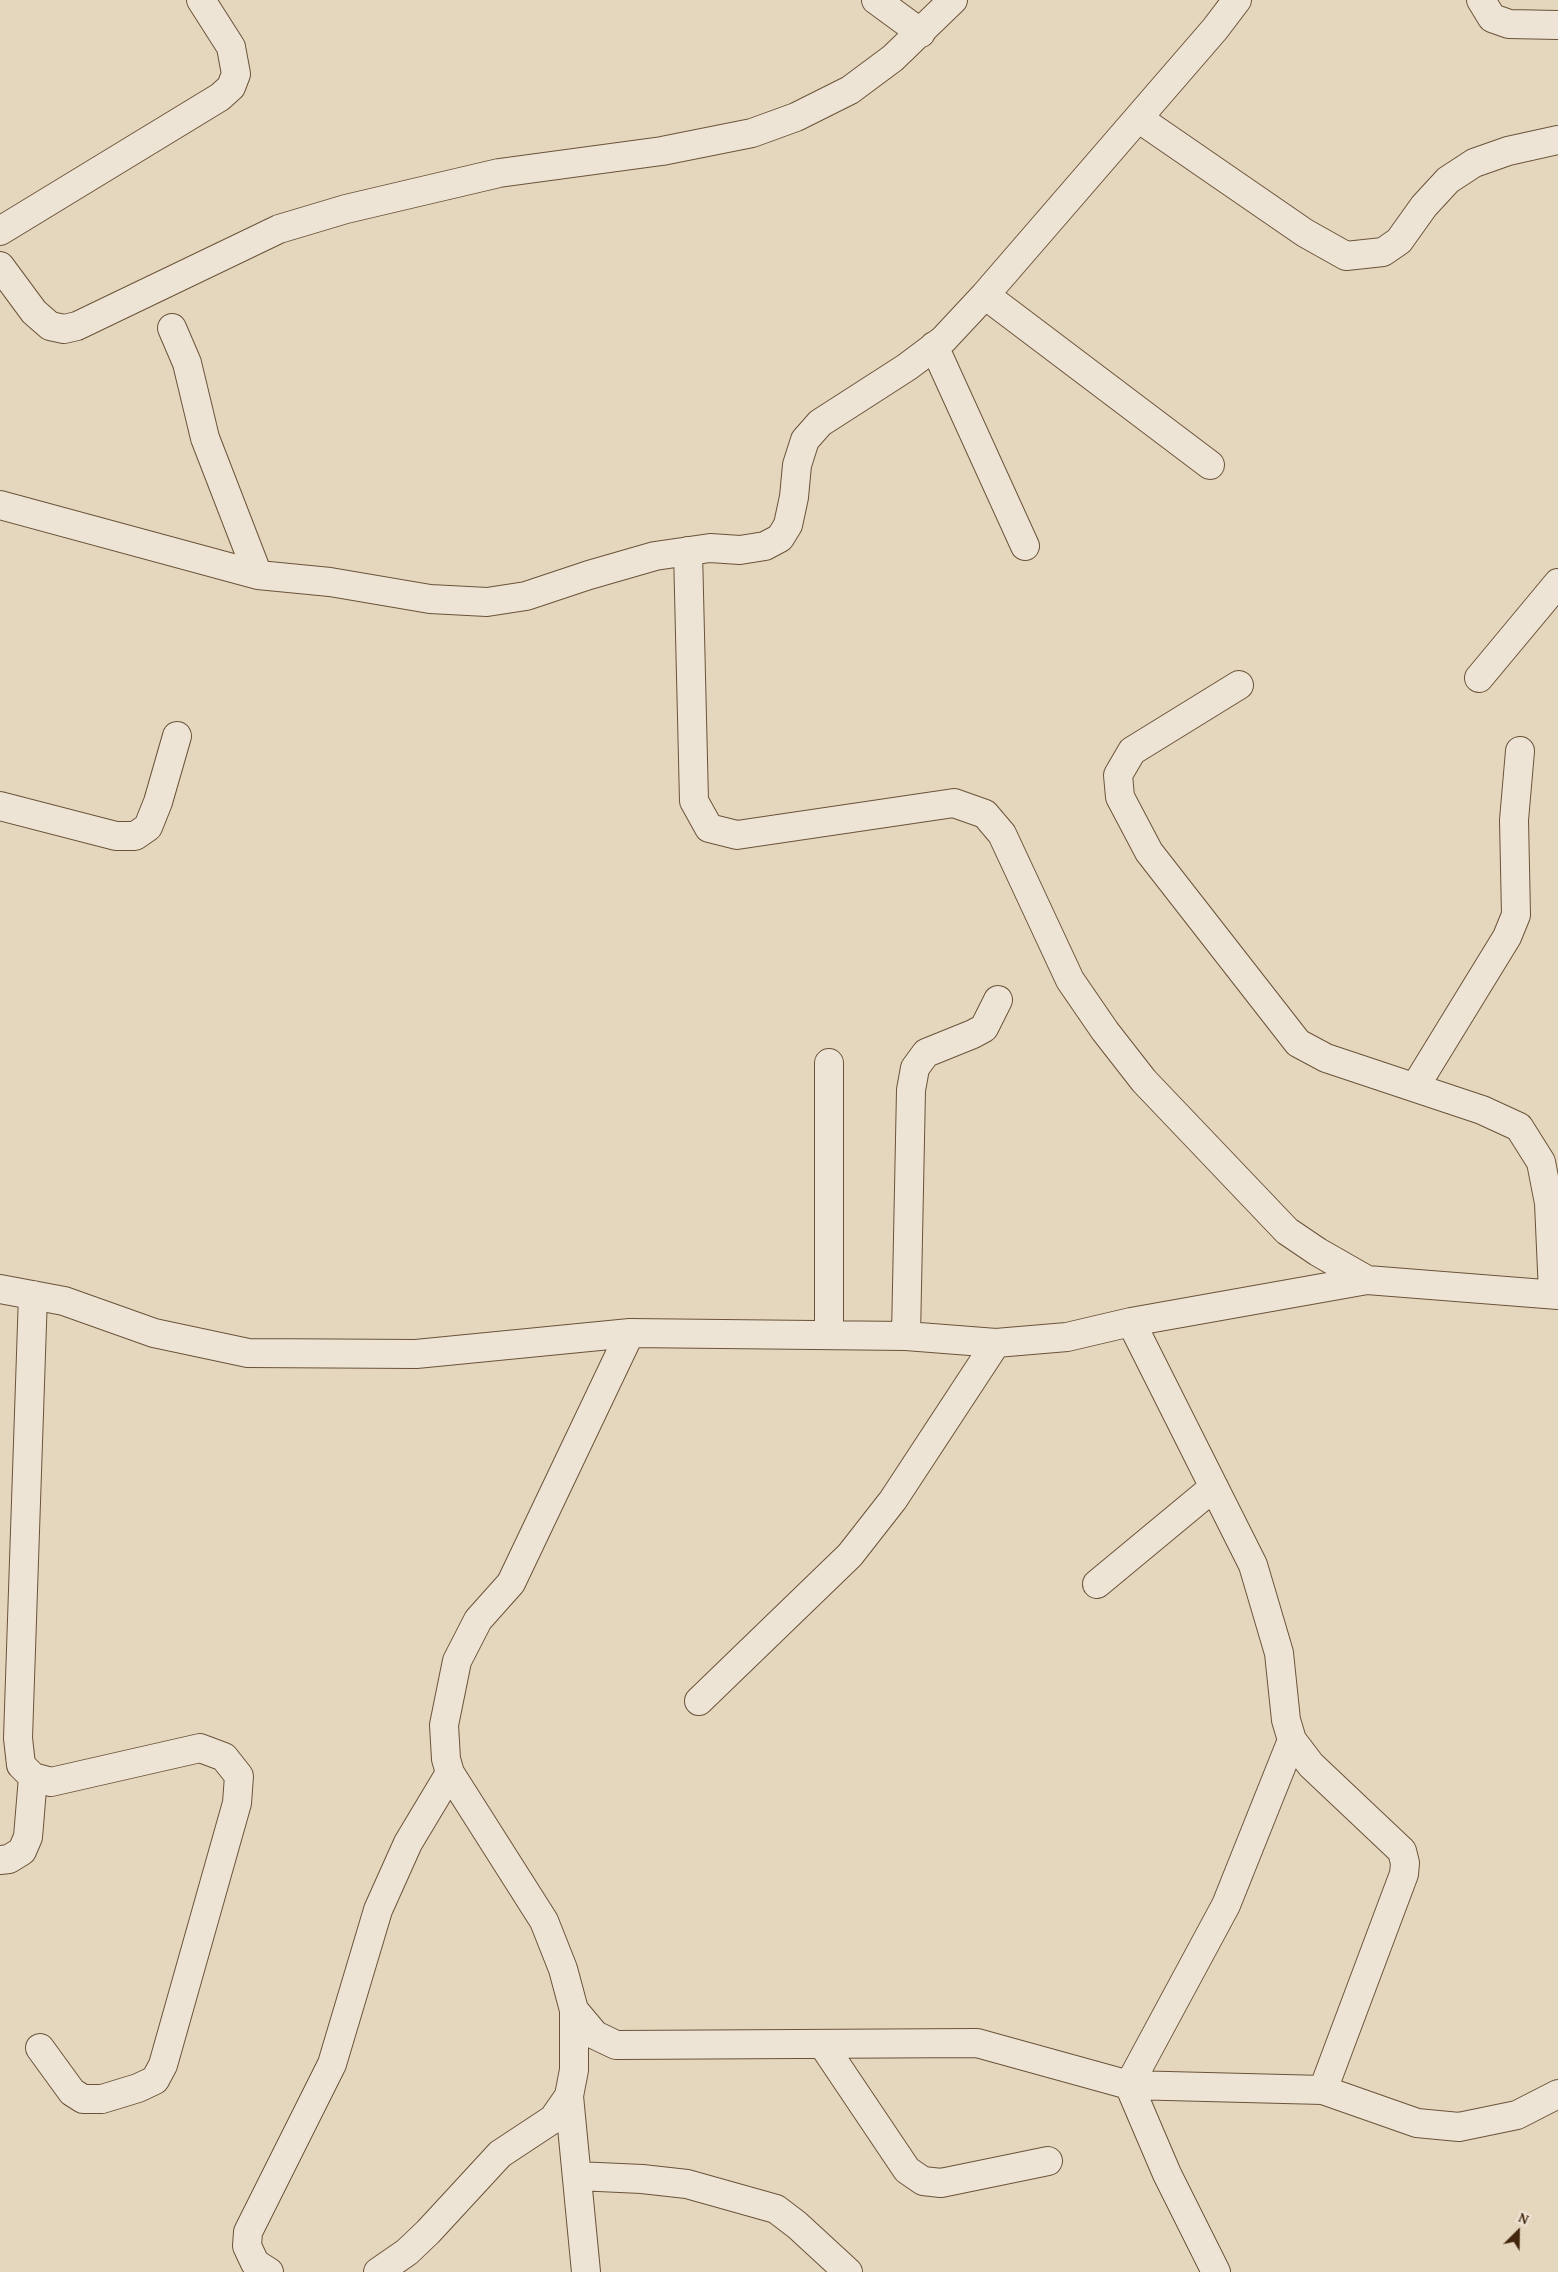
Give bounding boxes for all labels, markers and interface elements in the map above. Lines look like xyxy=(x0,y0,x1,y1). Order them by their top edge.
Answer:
north arrow xyxy=(1493,2207,1543,2257)
text: N xyxy=(1516,2207,1532,2229)

